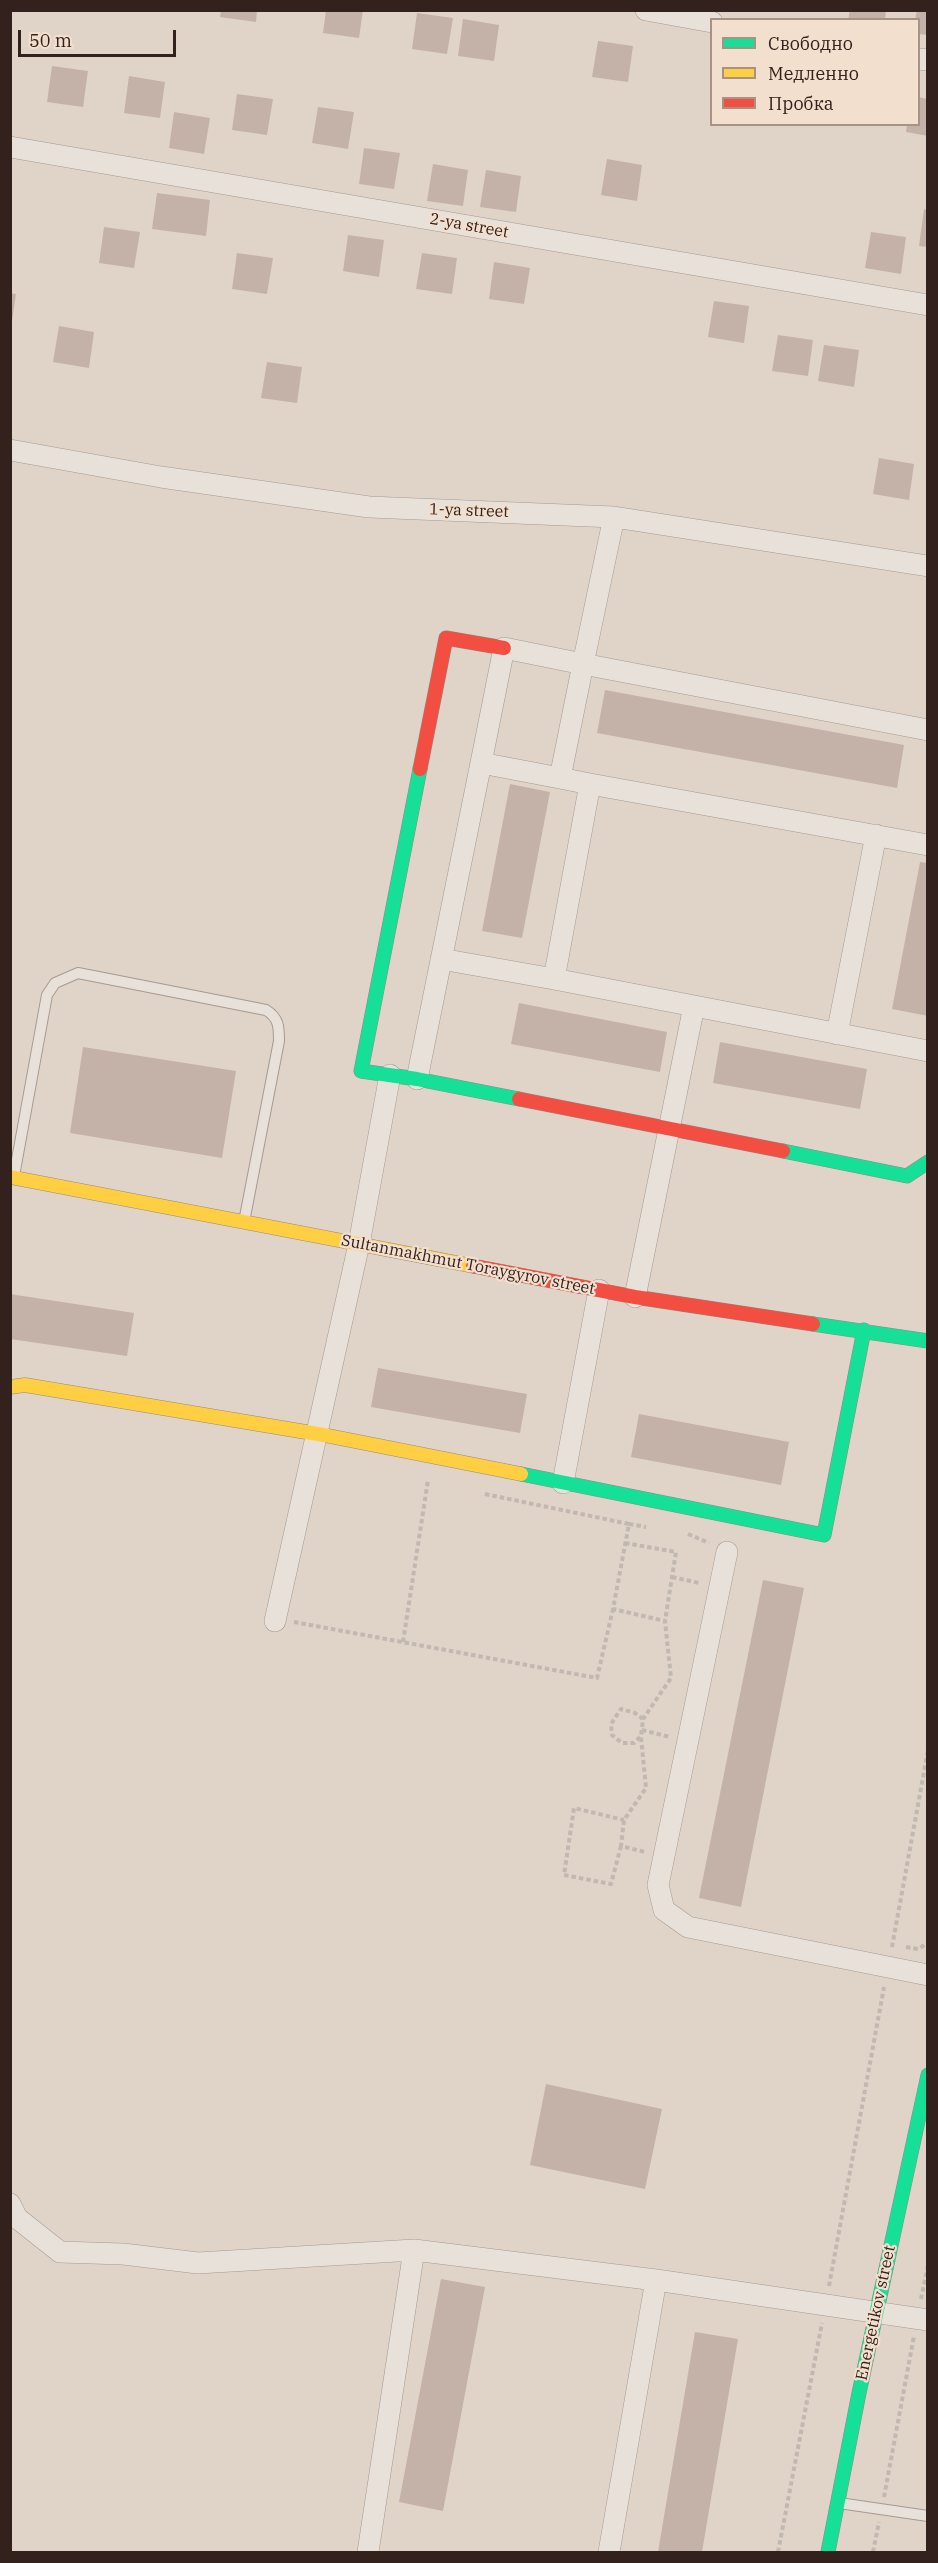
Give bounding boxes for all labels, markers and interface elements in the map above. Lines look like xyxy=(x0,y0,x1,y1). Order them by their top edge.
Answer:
scale bar xyxy=(21,18,178,56)
legend xyxy=(710,18,920,126)
text: 50 m xyxy=(29,29,72,52)
text: Свободно xyxy=(768,32,853,55)
text: Медленно xyxy=(768,62,859,85)
text: Пробка xyxy=(768,92,834,115)
street label: 2-ya street xyxy=(428,210,510,242)
street label: 1-ya street xyxy=(429,500,509,522)
street label: Sultanmakhmut Toraygyrov street xyxy=(340,1231,596,1299)
street label: Energetikov street xyxy=(852,2244,900,2382)

